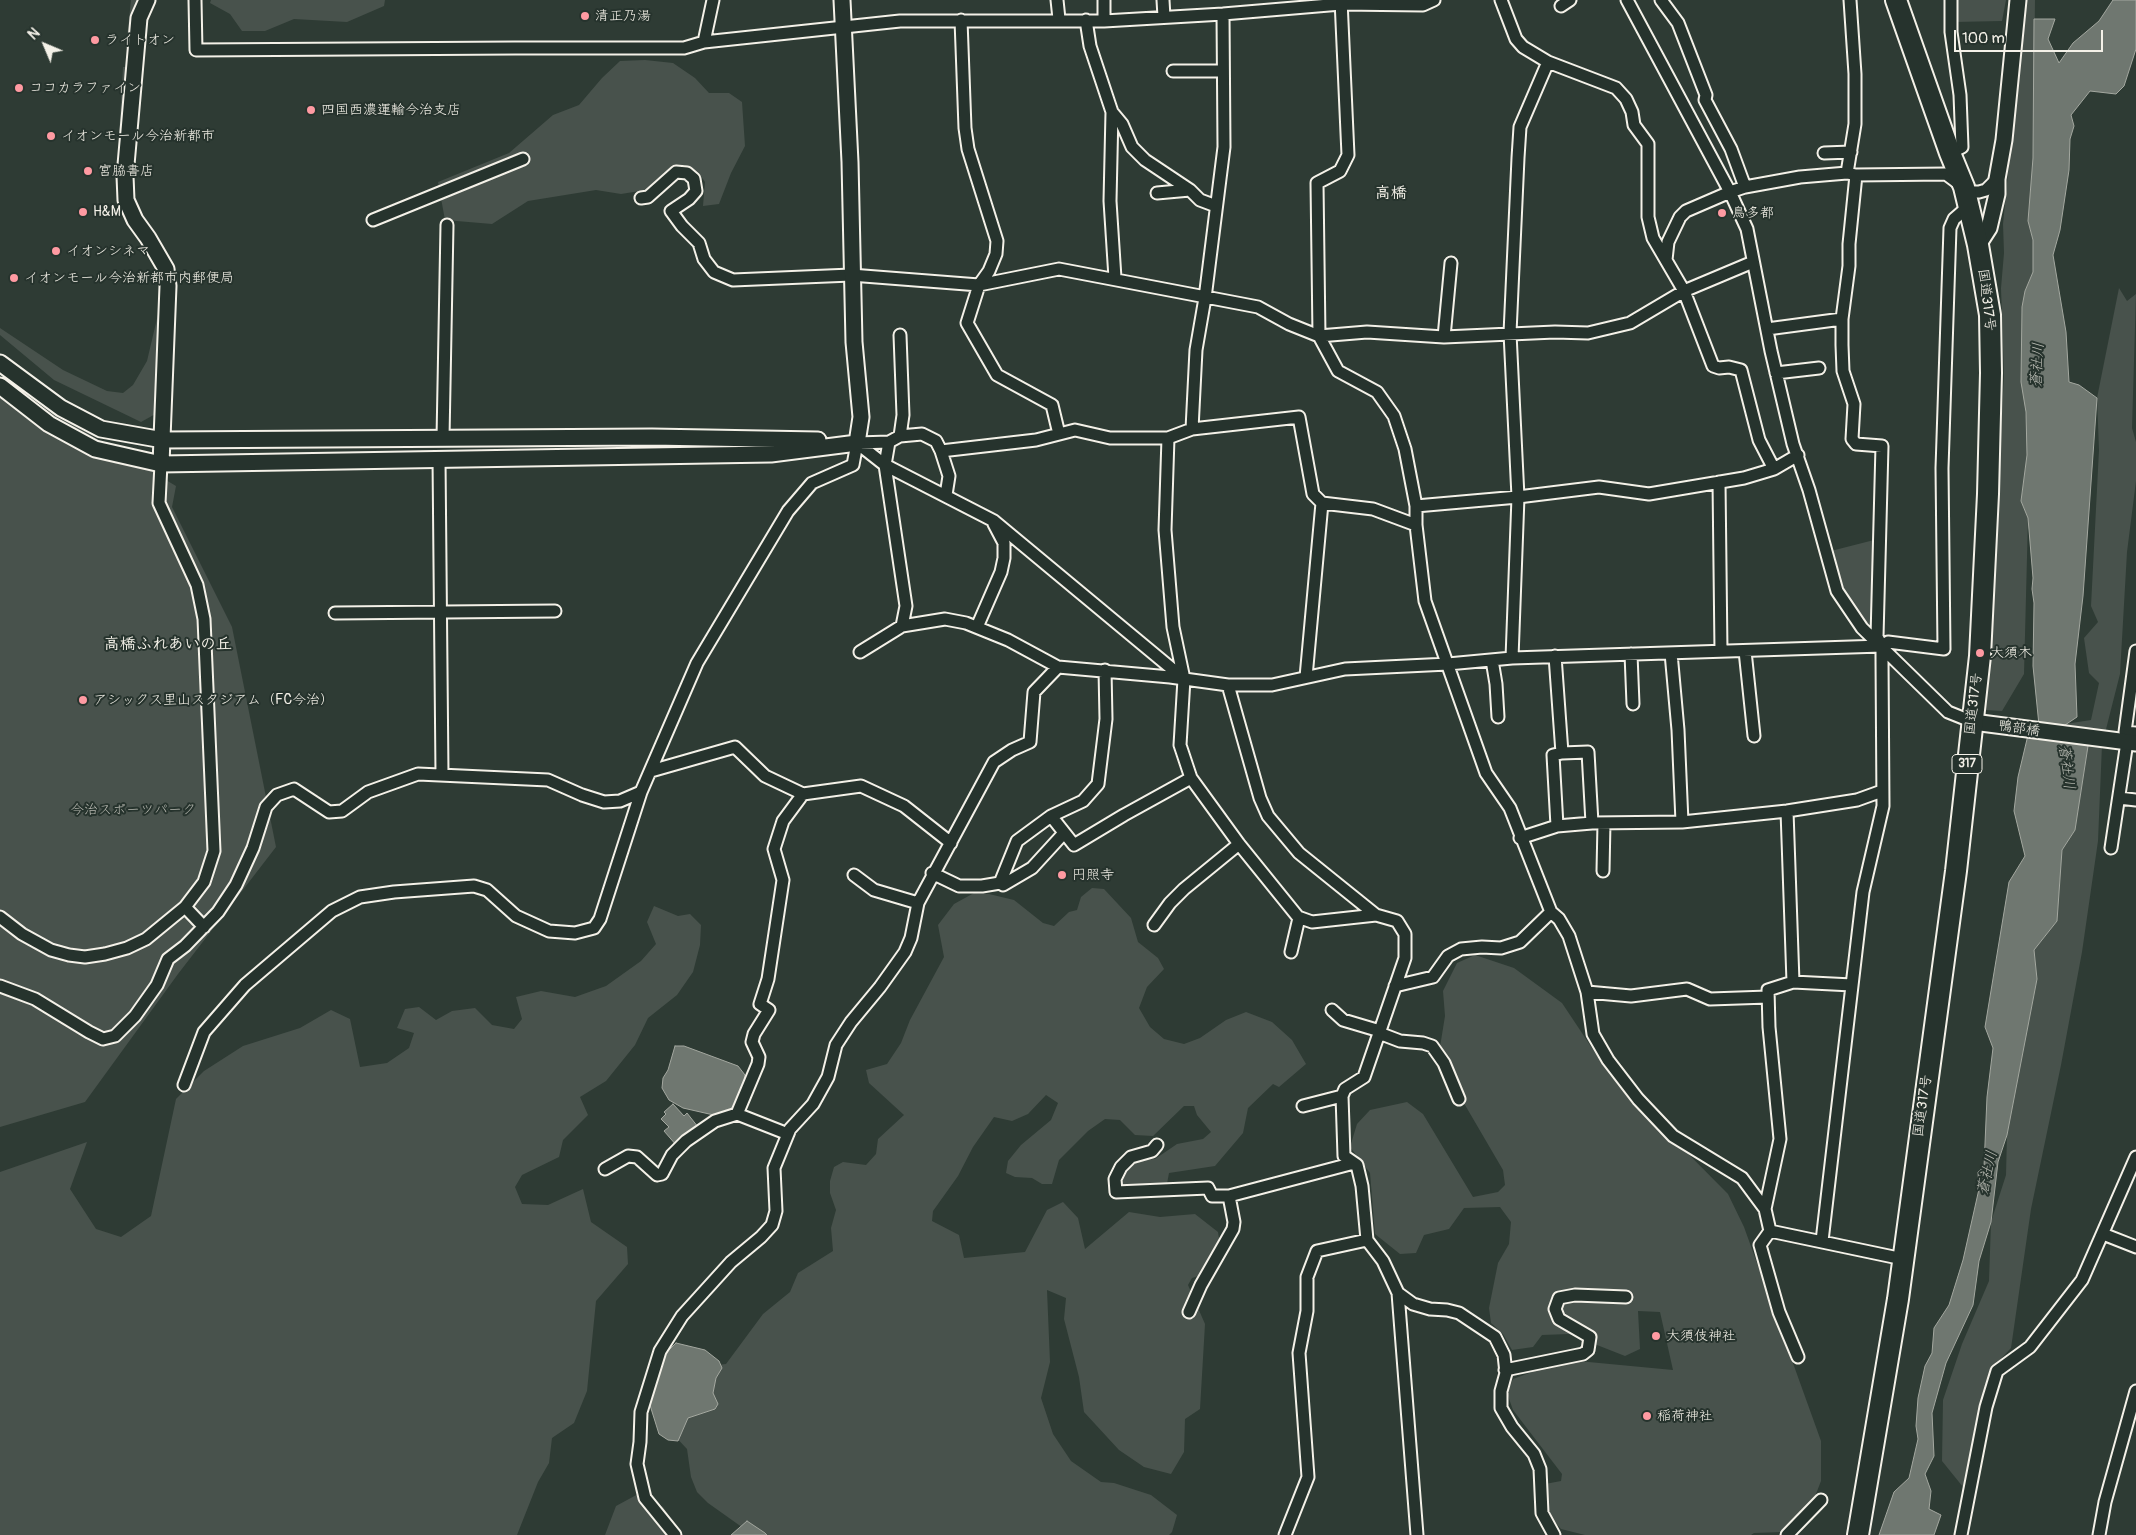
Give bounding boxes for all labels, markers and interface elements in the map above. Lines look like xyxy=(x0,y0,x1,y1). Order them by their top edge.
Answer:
place label: 清正乃湯 xyxy=(595,8,651,24)
marker: 清正乃湯 xyxy=(579,10,591,22)
north arrow xyxy=(20,20,70,70)
scale bar xyxy=(1956,20,2105,52)
text: N xyxy=(25,25,43,43)
text: 100 m xyxy=(1962,29,2005,48)
place label: ライトオン xyxy=(105,32,175,48)
marker: ライトオン xyxy=(89,34,101,46)
place label: ココカラファイン xyxy=(29,80,141,96)
marker: ココカラファイン xyxy=(13,82,25,94)
place label: 四国西濃運輸今治支店 xyxy=(321,102,461,118)
marker: 四国西濃運輸今治支店 xyxy=(305,104,317,116)
place label: イオンモール今治新都市 xyxy=(61,128,215,144)
marker: イオンモール今治新都市 xyxy=(45,130,57,142)
place label: 宮脇書店 xyxy=(98,163,154,179)
marker: 宮脇書店 xyxy=(82,165,94,177)
district label: 高橋 xyxy=(1375,184,1407,204)
place label: H&M xyxy=(93,204,121,220)
place label: 鳥多都 xyxy=(1732,205,1774,221)
marker: H&M xyxy=(77,206,89,218)
marker: 鳥多都 xyxy=(1716,207,1728,219)
place label: イオンシネマ xyxy=(66,243,150,259)
marker: イオンシネマ xyxy=(50,245,62,257)
street label: 国道317号 xyxy=(1974,268,1998,332)
place label: イオンモール今治新都市内郵便局 xyxy=(24,270,234,286)
marker: イオンモール今治新都市内郵便局 xyxy=(8,272,20,284)
water label: 蒼社川 xyxy=(2028,342,2048,388)
district label: 高橋ふれあいの丘 xyxy=(104,635,232,655)
place label: 大須木 xyxy=(1990,645,2032,661)
marker: 大須木 xyxy=(1974,647,1986,659)
street label: 国道317号 xyxy=(1962,672,1986,736)
place label: アシックス里山スタジアム（FC今治） xyxy=(93,692,334,708)
marker: アシックス里山スタジアム（FC今治） xyxy=(77,694,89,706)
street label: 鴨部橋 xyxy=(1997,718,2041,740)
water label: 蒼社川 xyxy=(2054,744,2078,790)
road number: 317 xyxy=(1952,754,1982,774)
park label: 今治スポーツパーク xyxy=(70,802,196,818)
place label: 円照寺 xyxy=(1072,867,1114,883)
marker: 円照寺 xyxy=(1056,869,1068,881)
street label: 国道317号 xyxy=(1910,1074,1936,1138)
water label: 蒼社川 xyxy=(1974,1149,2002,1197)
place label: 大須伎神社 xyxy=(1666,1328,1736,1344)
marker: 大須伎神社 xyxy=(1650,1330,1662,1342)
place label: 稲荷神社 xyxy=(1657,1408,1713,1424)
marker: 稲荷神社 xyxy=(1641,1410,1653,1422)

